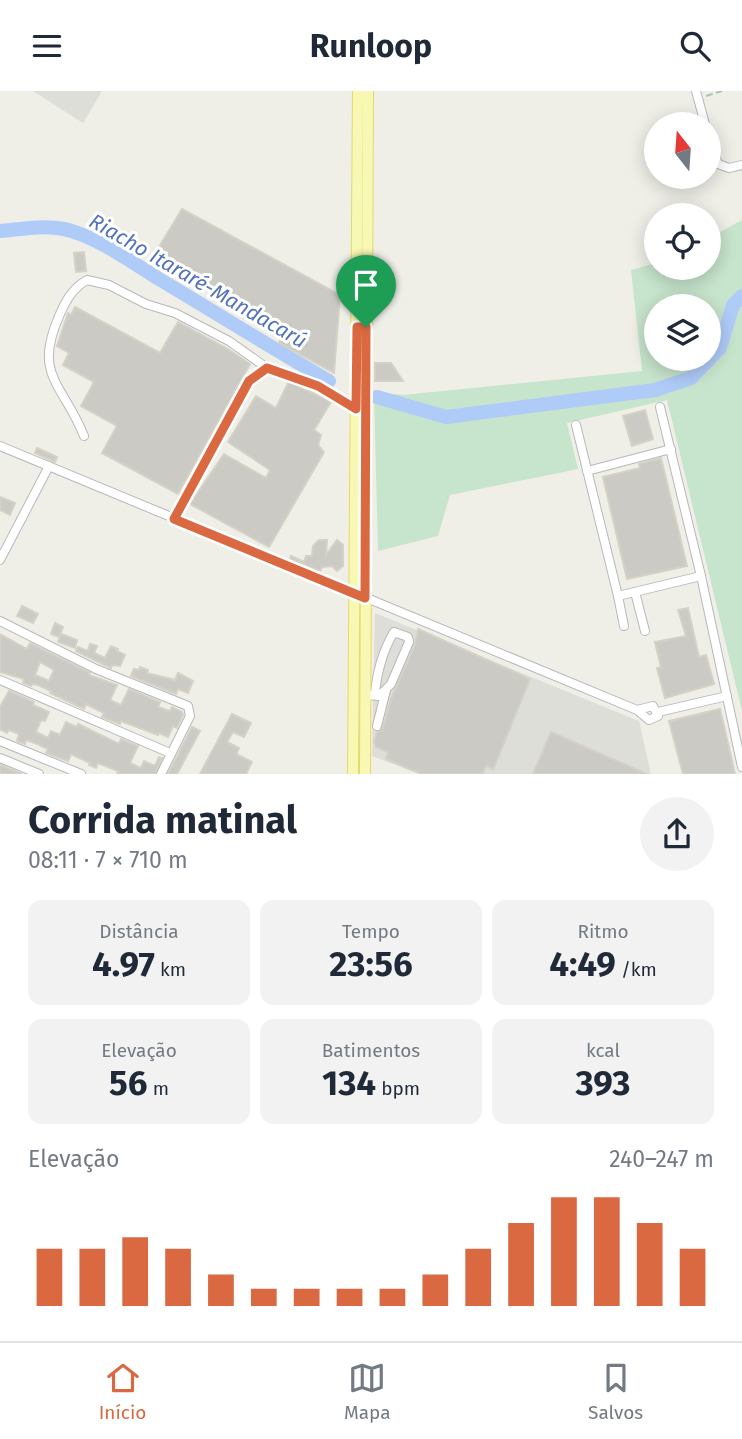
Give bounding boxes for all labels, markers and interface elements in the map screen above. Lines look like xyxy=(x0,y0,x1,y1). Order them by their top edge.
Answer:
icon: menu xyxy=(28,27,66,65)
text: Runloop xyxy=(310,27,432,65)
icon: search xyxy=(676,27,714,65)
north arrow xyxy=(644,112,721,189)
map controls xyxy=(644,112,721,371)
button: locate xyxy=(644,203,721,280)
water label: Riacho Itararé-Mandacarú xyxy=(85,208,311,354)
pin xyxy=(336,255,396,327)
icon: arrive xyxy=(347,266,385,304)
button: layers xyxy=(644,294,721,371)
text: Corrida matinal xyxy=(28,797,297,843)
button: share xyxy=(640,797,714,871)
text: 08:11 · 7 × 710 m xyxy=(28,846,188,874)
text: Distância xyxy=(99,920,179,943)
text: Tempo xyxy=(342,920,400,943)
text: Ritmo xyxy=(577,920,629,943)
text: 4.97 xyxy=(92,943,155,985)
text: 23:56 xyxy=(329,943,413,985)
text: 4:49 xyxy=(549,943,616,985)
text: km xyxy=(155,958,186,981)
text: /km xyxy=(616,958,657,981)
text: Elevação xyxy=(101,1039,177,1062)
text: Batimentos xyxy=(322,1039,420,1062)
text: kcal xyxy=(586,1039,620,1062)
text: 56 xyxy=(109,1062,148,1104)
text: 134 xyxy=(322,1062,376,1104)
text: 393 xyxy=(576,1062,630,1104)
text: m xyxy=(148,1077,169,1100)
text: bpm xyxy=(376,1077,420,1100)
text: Elevação xyxy=(28,1145,119,1173)
text: 240–247 m xyxy=(609,1145,714,1173)
tab: Início xyxy=(99,1359,146,1424)
tab: Mapa xyxy=(344,1359,391,1424)
tab: Salvos xyxy=(588,1359,643,1424)

